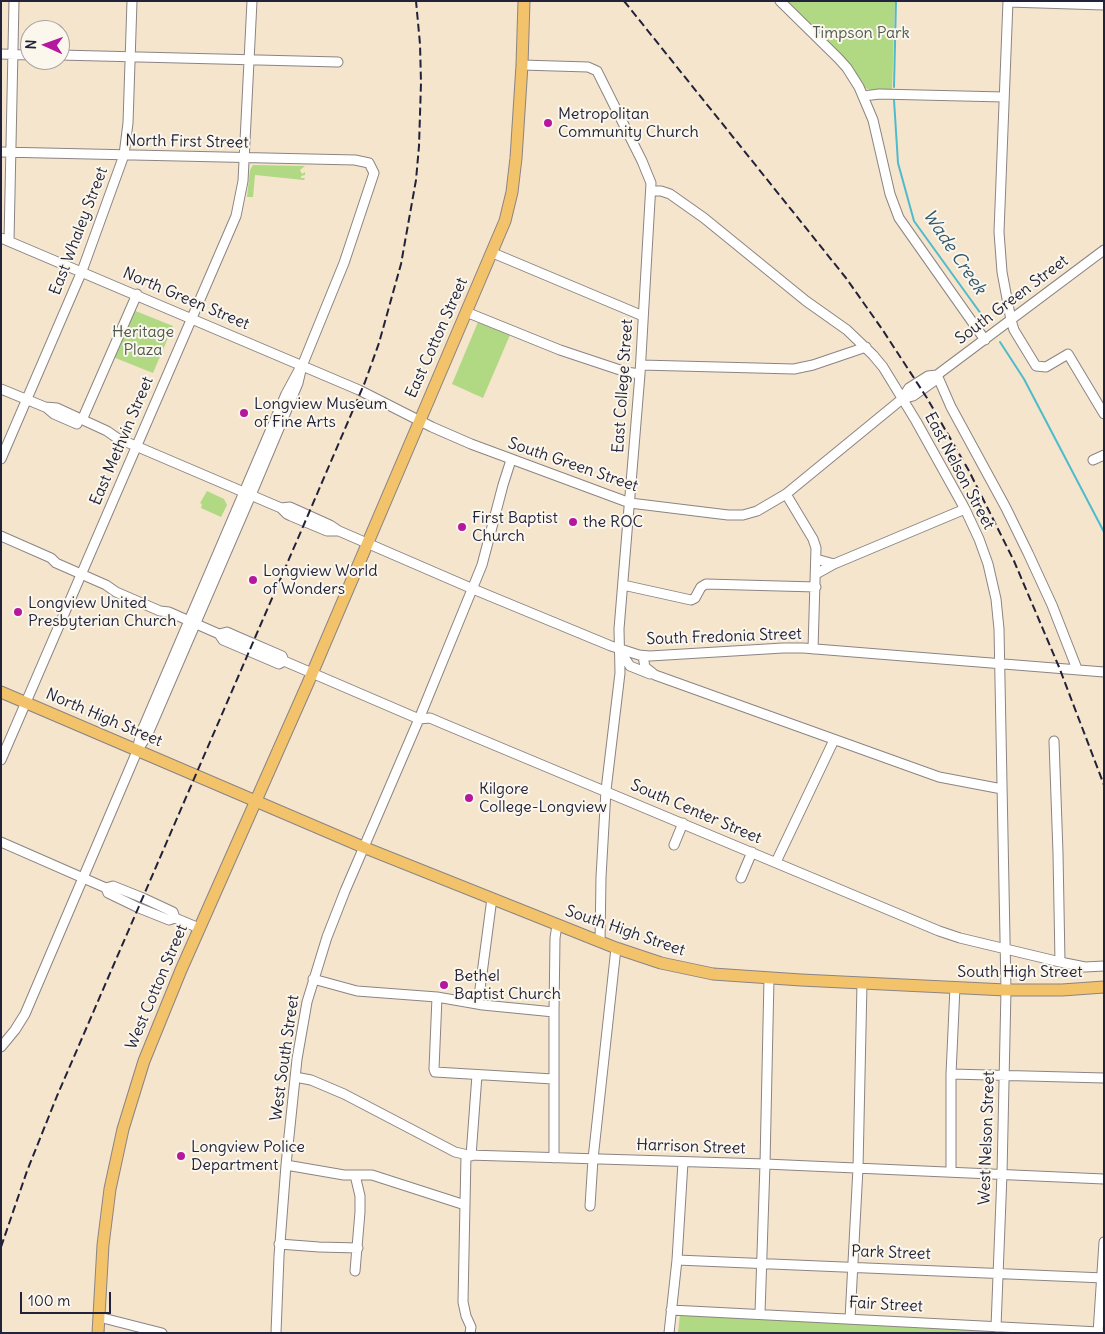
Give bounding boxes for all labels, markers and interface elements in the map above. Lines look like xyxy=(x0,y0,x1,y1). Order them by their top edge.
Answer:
north arrow xyxy=(20,20,70,70)
park label: Timpson Park xyxy=(812,23,910,43)
text: N xyxy=(22,39,40,50)
place label: Metropolitan Community Church xyxy=(558,104,699,142)
marker: Metropolitan Community Church xyxy=(542,117,554,129)
street label: North First Street xyxy=(125,131,249,153)
street label: East Whaley Street xyxy=(46,164,112,298)
water label: Wade Creek xyxy=(918,206,990,298)
street label: South Green Street xyxy=(952,251,1072,349)
street label: North Green Street xyxy=(120,264,252,334)
street label: East Cotton Street xyxy=(402,275,472,401)
street label: East College Street xyxy=(609,318,637,454)
park label: Heritage Plaza xyxy=(112,322,174,360)
street label: East Methvin Street xyxy=(86,374,158,508)
place label: Longview Museum of Fine Arts xyxy=(254,394,388,432)
marker: Longview Museum of Fine Arts xyxy=(238,407,250,419)
street label: East Nelson Street xyxy=(920,409,998,533)
street label: South Green Street xyxy=(505,434,641,496)
place label: First Baptist Church xyxy=(472,508,558,546)
place label: the ROC xyxy=(583,512,643,532)
marker: the ROC xyxy=(567,516,579,528)
marker: First Baptist Church xyxy=(456,521,468,533)
place label: Longview World of Wonders xyxy=(263,561,378,599)
marker: Longview World of Wonders xyxy=(247,574,259,586)
place label: Longview United Presbyterian Church xyxy=(28,593,176,631)
marker: Longview United Presbyterian Church xyxy=(12,606,24,618)
street label: South Fredonia Street xyxy=(646,625,802,649)
street label: North High Street xyxy=(43,685,165,751)
street label: South Center Street xyxy=(628,776,764,848)
place label: Kilgore College-Longview xyxy=(479,779,607,817)
marker: Kilgore College-Longview xyxy=(463,792,475,804)
street label: South High Street xyxy=(563,902,687,960)
street label: West Cotton Street xyxy=(122,922,192,1052)
street label: South High Street xyxy=(957,962,1083,982)
place label: Bethel Baptist Church xyxy=(454,966,561,1004)
marker: Bethel Baptist Church xyxy=(438,979,450,991)
street label: West South Street xyxy=(267,994,303,1122)
street label: West Nelson Street xyxy=(975,1071,999,1205)
street label: Harrison Street xyxy=(636,1135,746,1159)
place label: Longview Police Department xyxy=(191,1137,305,1175)
marker: Longview Police Department xyxy=(175,1150,187,1162)
street label: Park Street xyxy=(851,1242,931,1264)
scale bar xyxy=(22,1282,114,1314)
text: 100 m xyxy=(28,1291,70,1310)
street label: Fair Street xyxy=(849,1293,923,1317)

